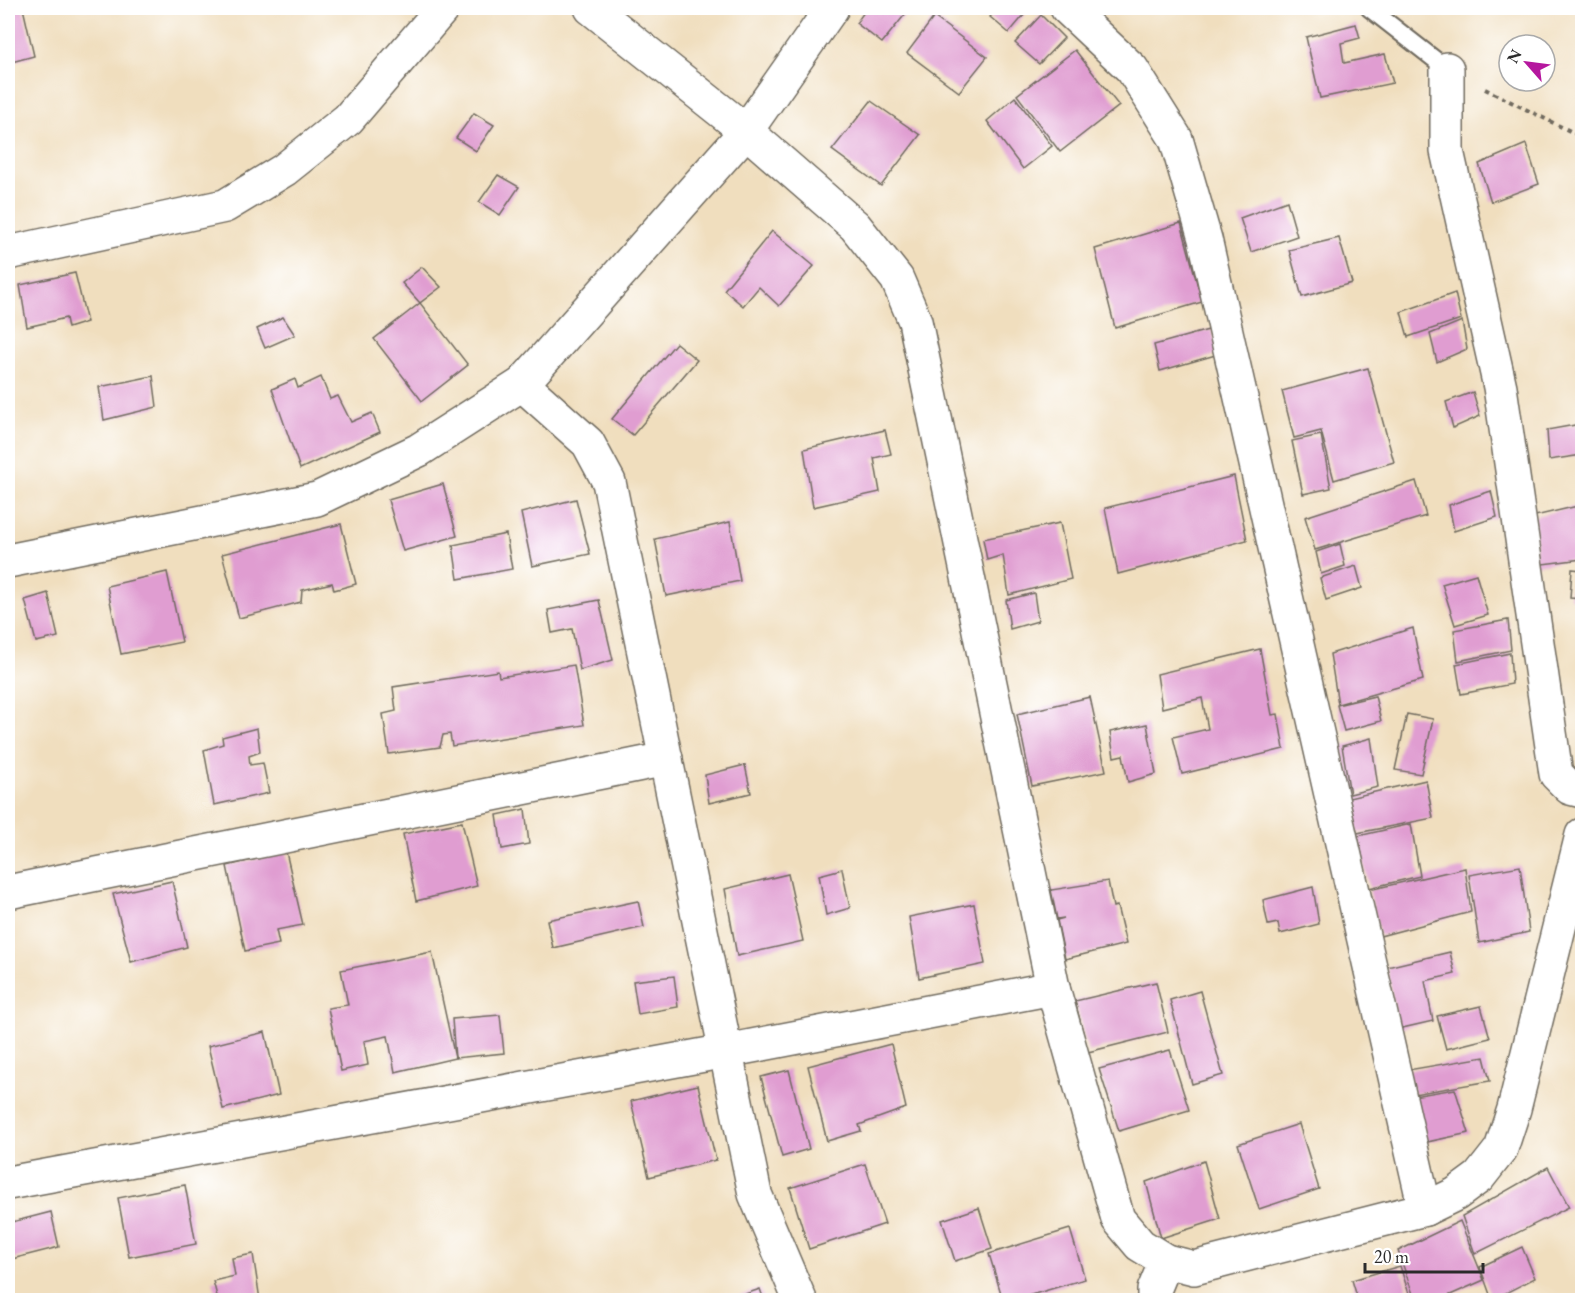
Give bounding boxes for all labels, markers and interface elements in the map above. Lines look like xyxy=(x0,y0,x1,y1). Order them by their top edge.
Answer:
north arrow xyxy=(1497,33,1557,93)
text: N xyxy=(1502,46,1527,67)
scale bar xyxy=(1365,1236,1484,1274)
text: 20 m xyxy=(1374,1245,1409,1268)

